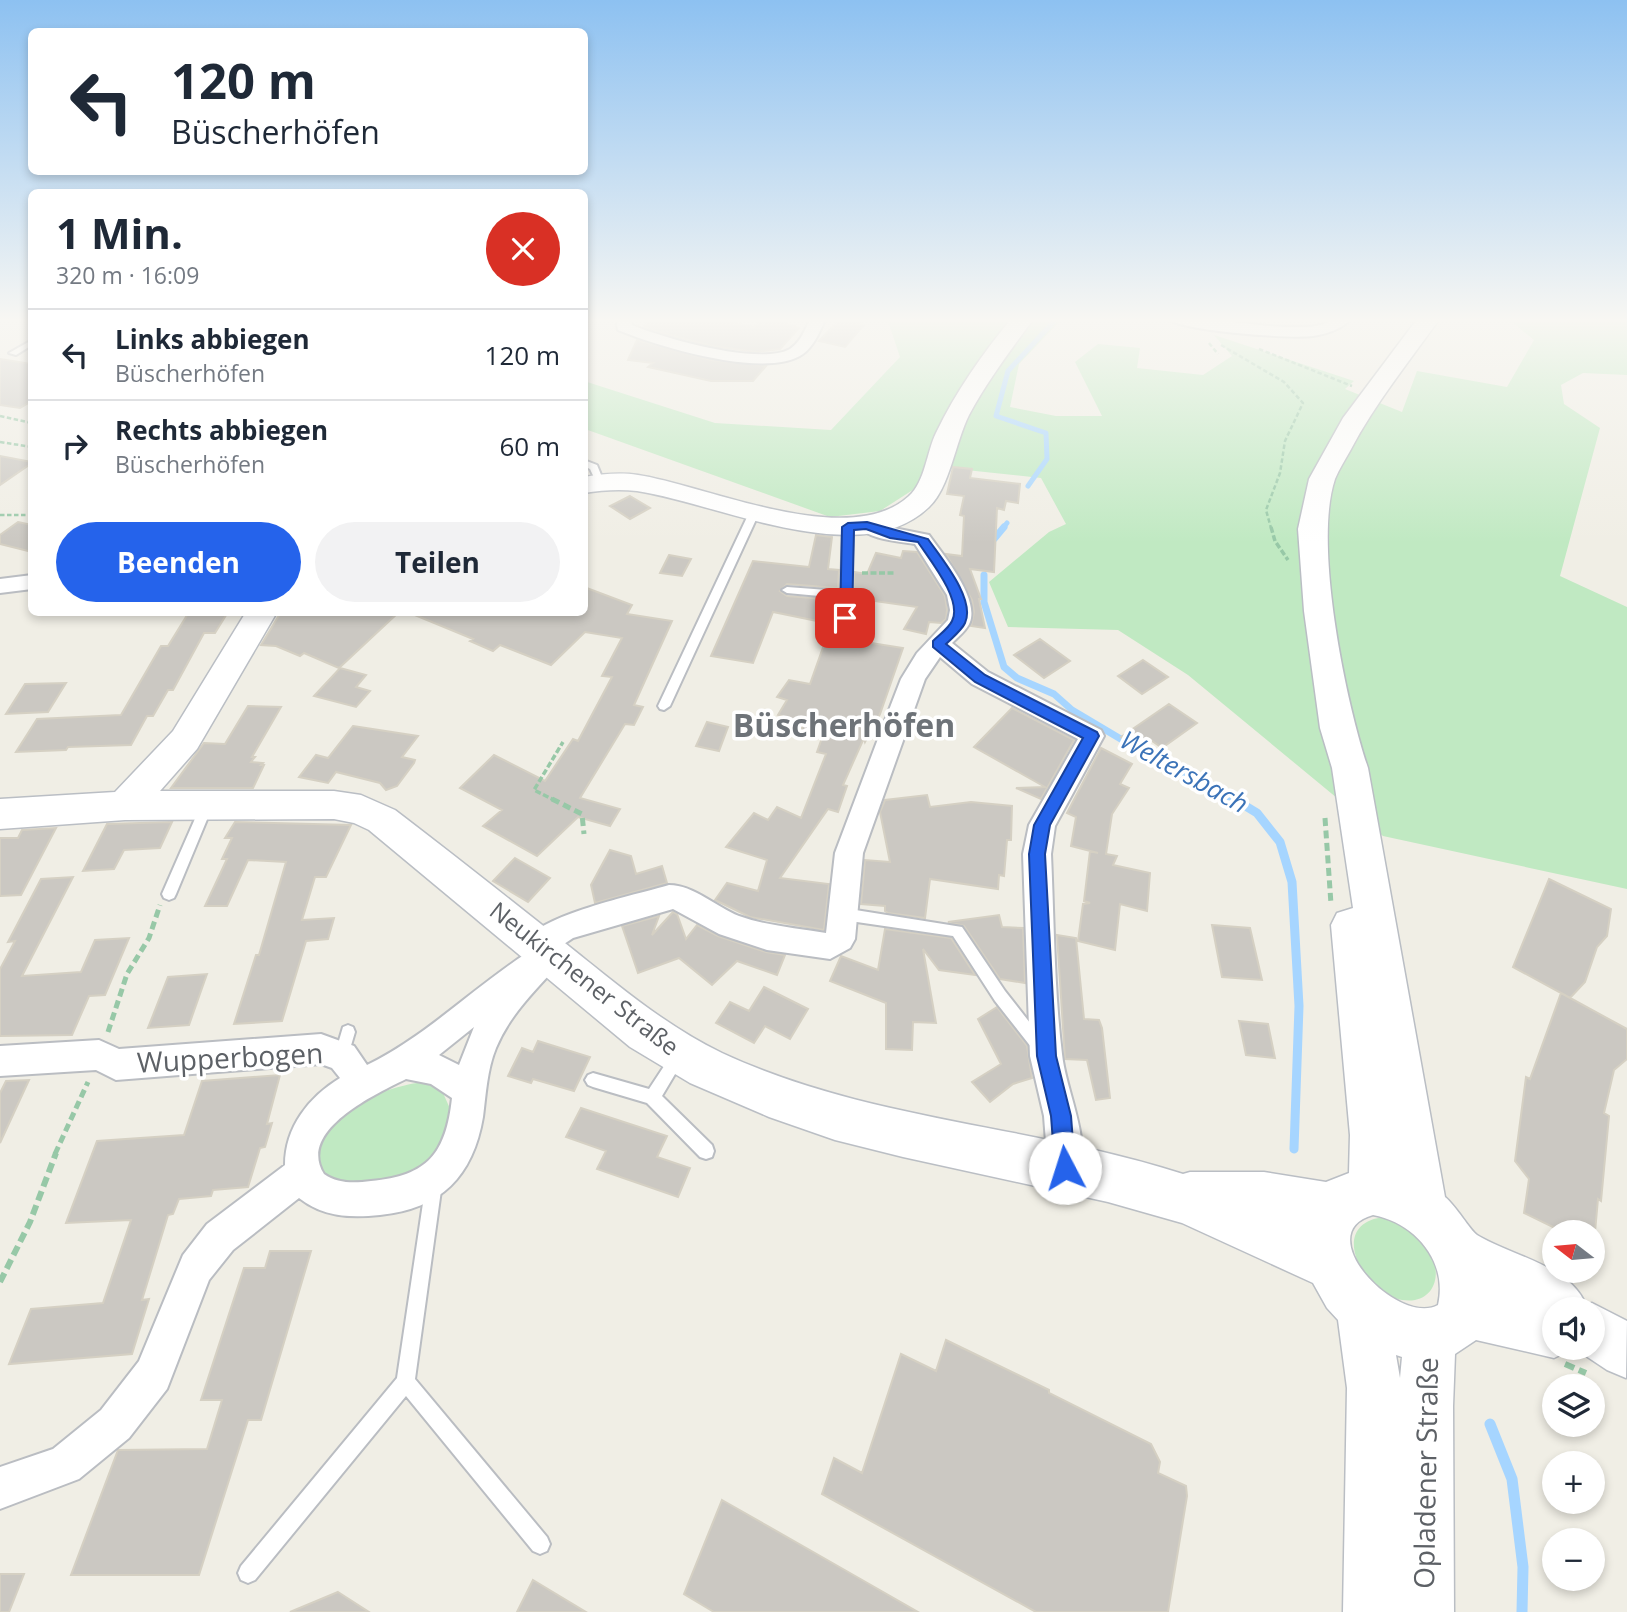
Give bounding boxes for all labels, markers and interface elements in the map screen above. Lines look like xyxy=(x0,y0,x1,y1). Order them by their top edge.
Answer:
text: 120 m xyxy=(171,47,316,113)
icon: left xyxy=(56,56,147,147)
text: Büscherhöfen xyxy=(171,110,380,153)
text: 1 Min. xyxy=(56,204,183,261)
button: close xyxy=(486,212,560,286)
text: 320 m · 16:09 xyxy=(56,259,199,291)
text: Links abbiegen xyxy=(115,321,310,357)
icon: left xyxy=(56,336,94,374)
text: 120 m xyxy=(485,337,560,373)
text: Büscherhöfen xyxy=(115,357,265,389)
text: Rechts abbiegen xyxy=(115,412,328,448)
icon: right xyxy=(56,427,94,465)
text: 60 m xyxy=(499,428,560,464)
text: Büscherhöfen xyxy=(115,448,265,480)
button: Beenden xyxy=(56,522,301,602)
button: Teilen xyxy=(315,522,560,602)
pin xyxy=(815,588,875,648)
icon: arrive xyxy=(826,599,864,637)
district label: Büscherhöfen xyxy=(733,703,955,746)
water label: Weltersbach xyxy=(1114,721,1255,821)
street label: Neukirchener Straße xyxy=(483,893,686,1062)
street label: Wupperbogen xyxy=(136,1033,324,1081)
position arrow xyxy=(1028,1131,1102,1205)
north arrow xyxy=(1542,1220,1605,1283)
map controls xyxy=(1542,1220,1605,1591)
button: sound xyxy=(1542,1297,1605,1360)
street label: Opladener Straße xyxy=(1404,1357,1446,1589)
button: layers xyxy=(1542,1374,1605,1437)
button: + xyxy=(1542,1451,1605,1514)
button: − xyxy=(1542,1528,1605,1591)

